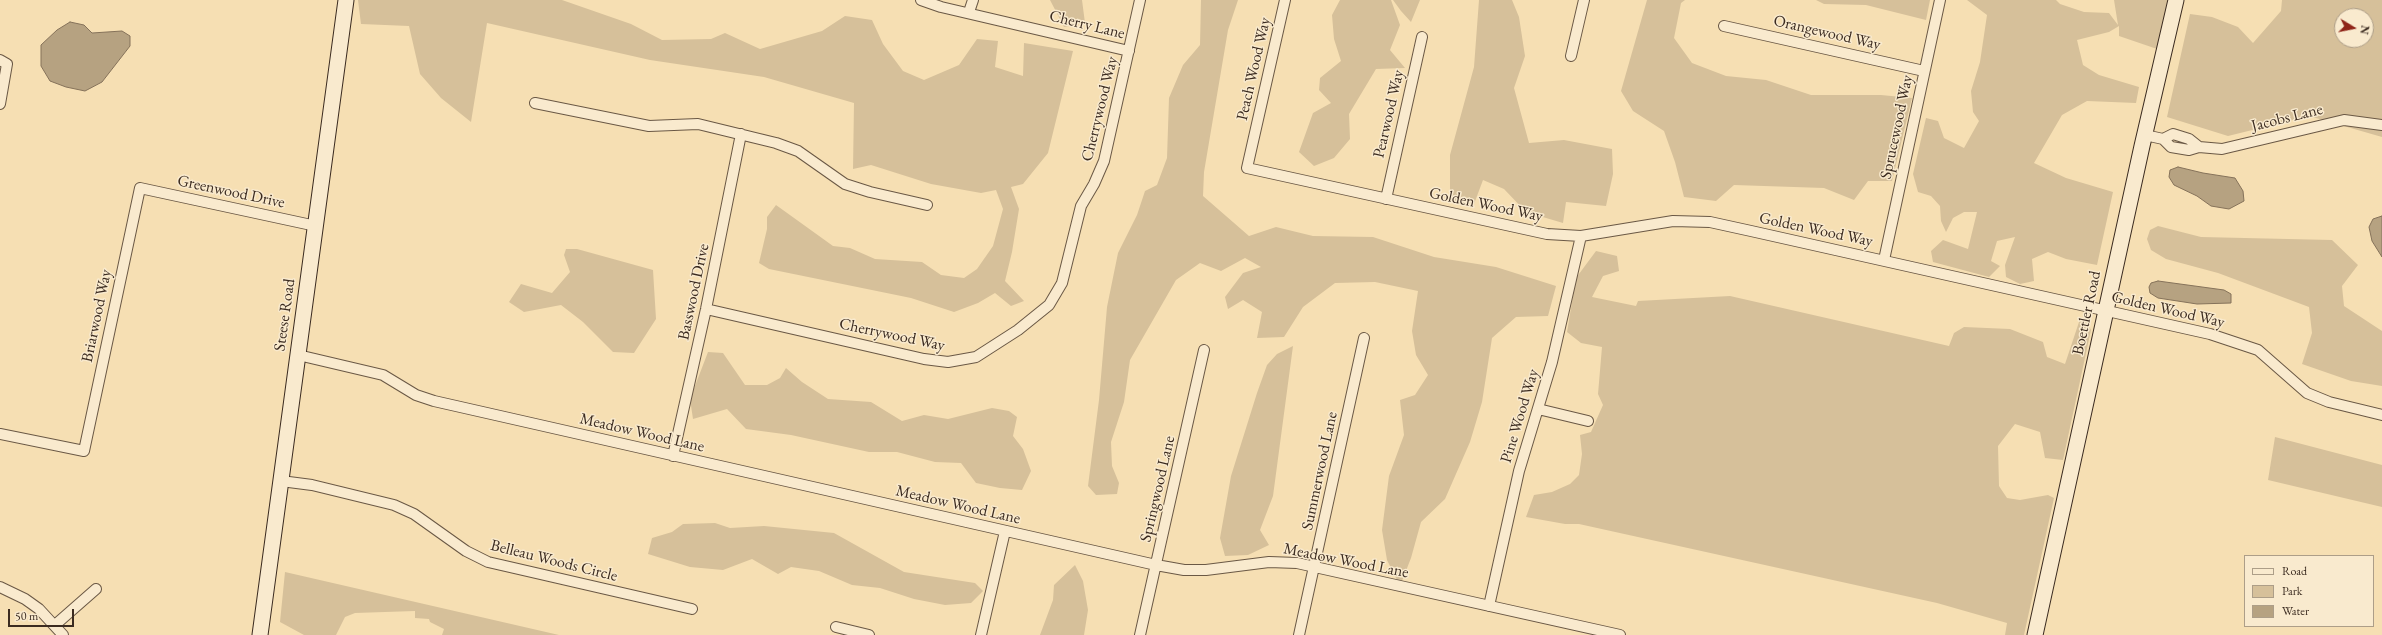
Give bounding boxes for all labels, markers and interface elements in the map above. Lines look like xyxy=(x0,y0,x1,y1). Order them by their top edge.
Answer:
street label: Cherry Lane xyxy=(1047,6,1127,44)
north arrow xyxy=(2334,8,2374,48)
street label: Orangewood Way xyxy=(1771,11,1883,55)
street label: Peach Wood Way xyxy=(1233,16,1275,122)
text: N xyxy=(2357,24,2372,36)
street label: Cherrywood Way xyxy=(1078,55,1122,163)
street label: Pearwood Way xyxy=(1370,68,1408,160)
street label: Sprucewood Way xyxy=(1877,73,1917,181)
street label: Jacobs Lane xyxy=(2249,100,2325,136)
street label: Greenwood Drive xyxy=(176,171,286,213)
street label: Golden Wood Way xyxy=(1427,184,1545,226)
street label: Golden Wood Way xyxy=(1757,209,1875,251)
street label: Basswood Drive xyxy=(674,242,714,342)
street label: Briarwood Way xyxy=(78,268,116,364)
street label: Boettler Road xyxy=(2069,269,2105,357)
street label: Steese Road xyxy=(270,278,300,352)
street label: Golden Wood Way xyxy=(2109,288,2227,332)
street label: Cherrywood Way xyxy=(837,314,947,356)
street label: Pine Wood Way xyxy=(1497,367,1543,465)
street label: Meadow Wood Lane xyxy=(578,409,706,457)
street label: Summerwood Lane xyxy=(1298,410,1342,532)
street label: Springwood Lane xyxy=(1136,434,1180,544)
street label: Meadow Wood Lane xyxy=(894,481,1022,529)
street label: Belleau Woods Circle xyxy=(489,536,619,586)
street label: Meadow Wood Lane xyxy=(1282,539,1410,583)
legend xyxy=(2244,555,2374,627)
text: Road xyxy=(2282,563,2307,579)
text: Park xyxy=(2282,583,2302,599)
scale bar xyxy=(10,601,76,627)
text: Water xyxy=(2282,603,2309,619)
text: 50 m xyxy=(15,608,38,624)

